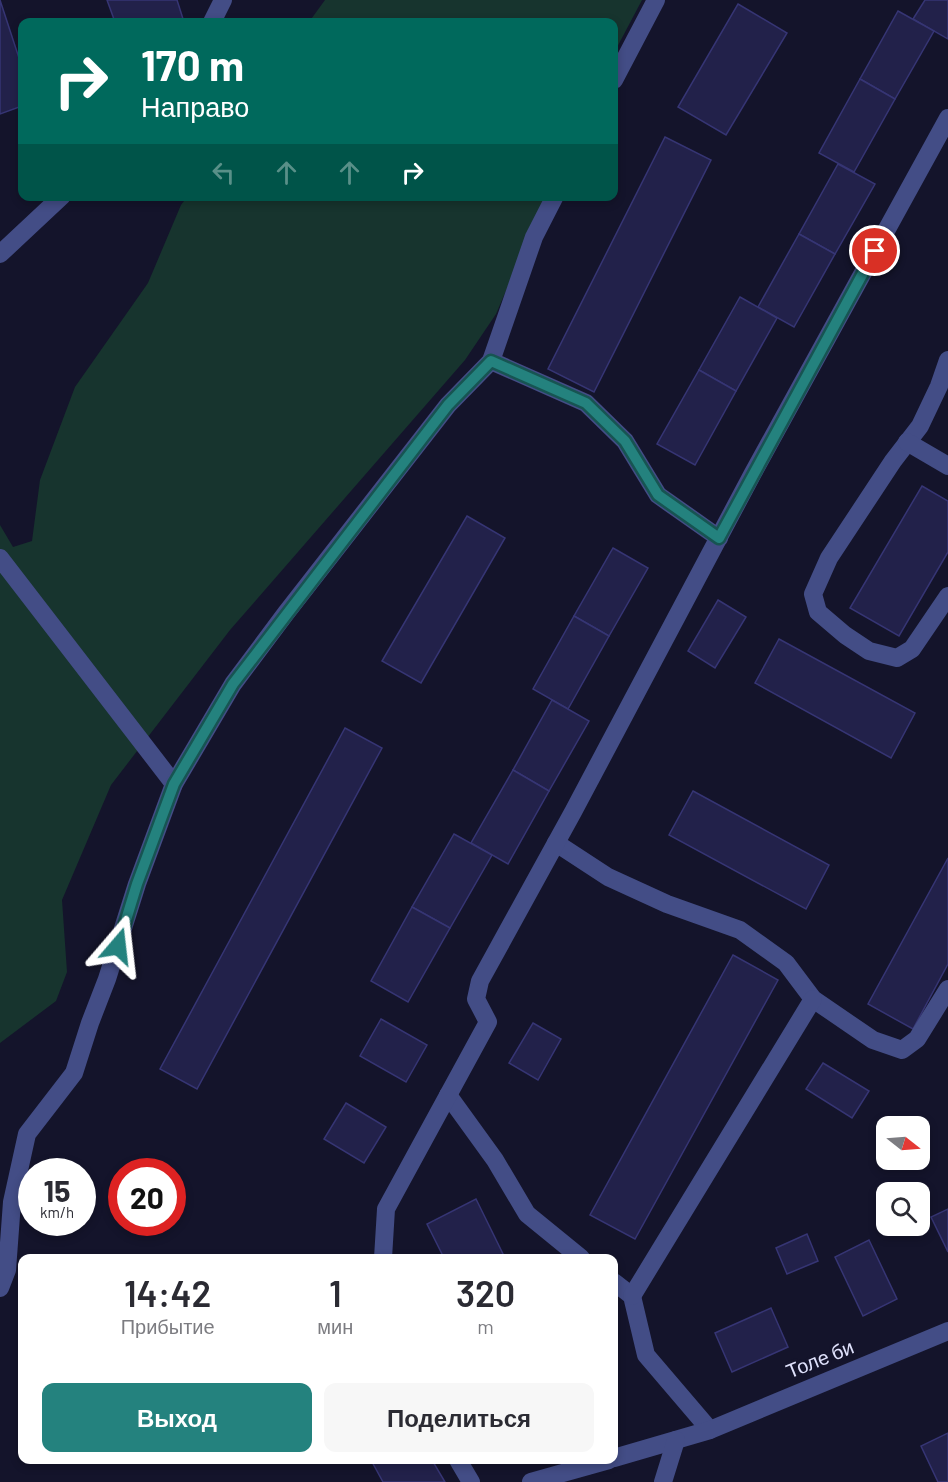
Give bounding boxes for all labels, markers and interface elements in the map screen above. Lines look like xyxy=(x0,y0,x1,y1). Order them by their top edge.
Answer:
text: 170 m xyxy=(141,39,244,89)
icon: right xyxy=(42,42,120,120)
text: Направо xyxy=(141,90,249,122)
icon: left xyxy=(207,156,240,189)
icon: ahead xyxy=(270,156,303,189)
icon: ahead xyxy=(333,156,366,189)
icon: right xyxy=(396,156,429,189)
pin xyxy=(849,225,900,276)
icon: arrive xyxy=(858,234,891,267)
position arrow xyxy=(86,914,150,978)
north arrow xyxy=(876,1116,930,1170)
map controls xyxy=(876,1116,930,1236)
speed limit sign: 20 xyxy=(108,1158,186,1236)
text: 15 xyxy=(44,1172,70,1208)
button: search xyxy=(876,1182,930,1236)
text: km/h xyxy=(40,1203,74,1221)
text: 14:42 xyxy=(124,1271,211,1314)
text: 1 xyxy=(329,1271,342,1314)
text: 320 xyxy=(456,1271,515,1314)
text: Прибытие xyxy=(121,1314,215,1338)
text: мин xyxy=(317,1314,353,1338)
text: m xyxy=(477,1314,494,1338)
street label: Толе би xyxy=(782,1334,857,1382)
button: Выход xyxy=(42,1383,312,1452)
button: Поделиться xyxy=(324,1383,594,1452)

